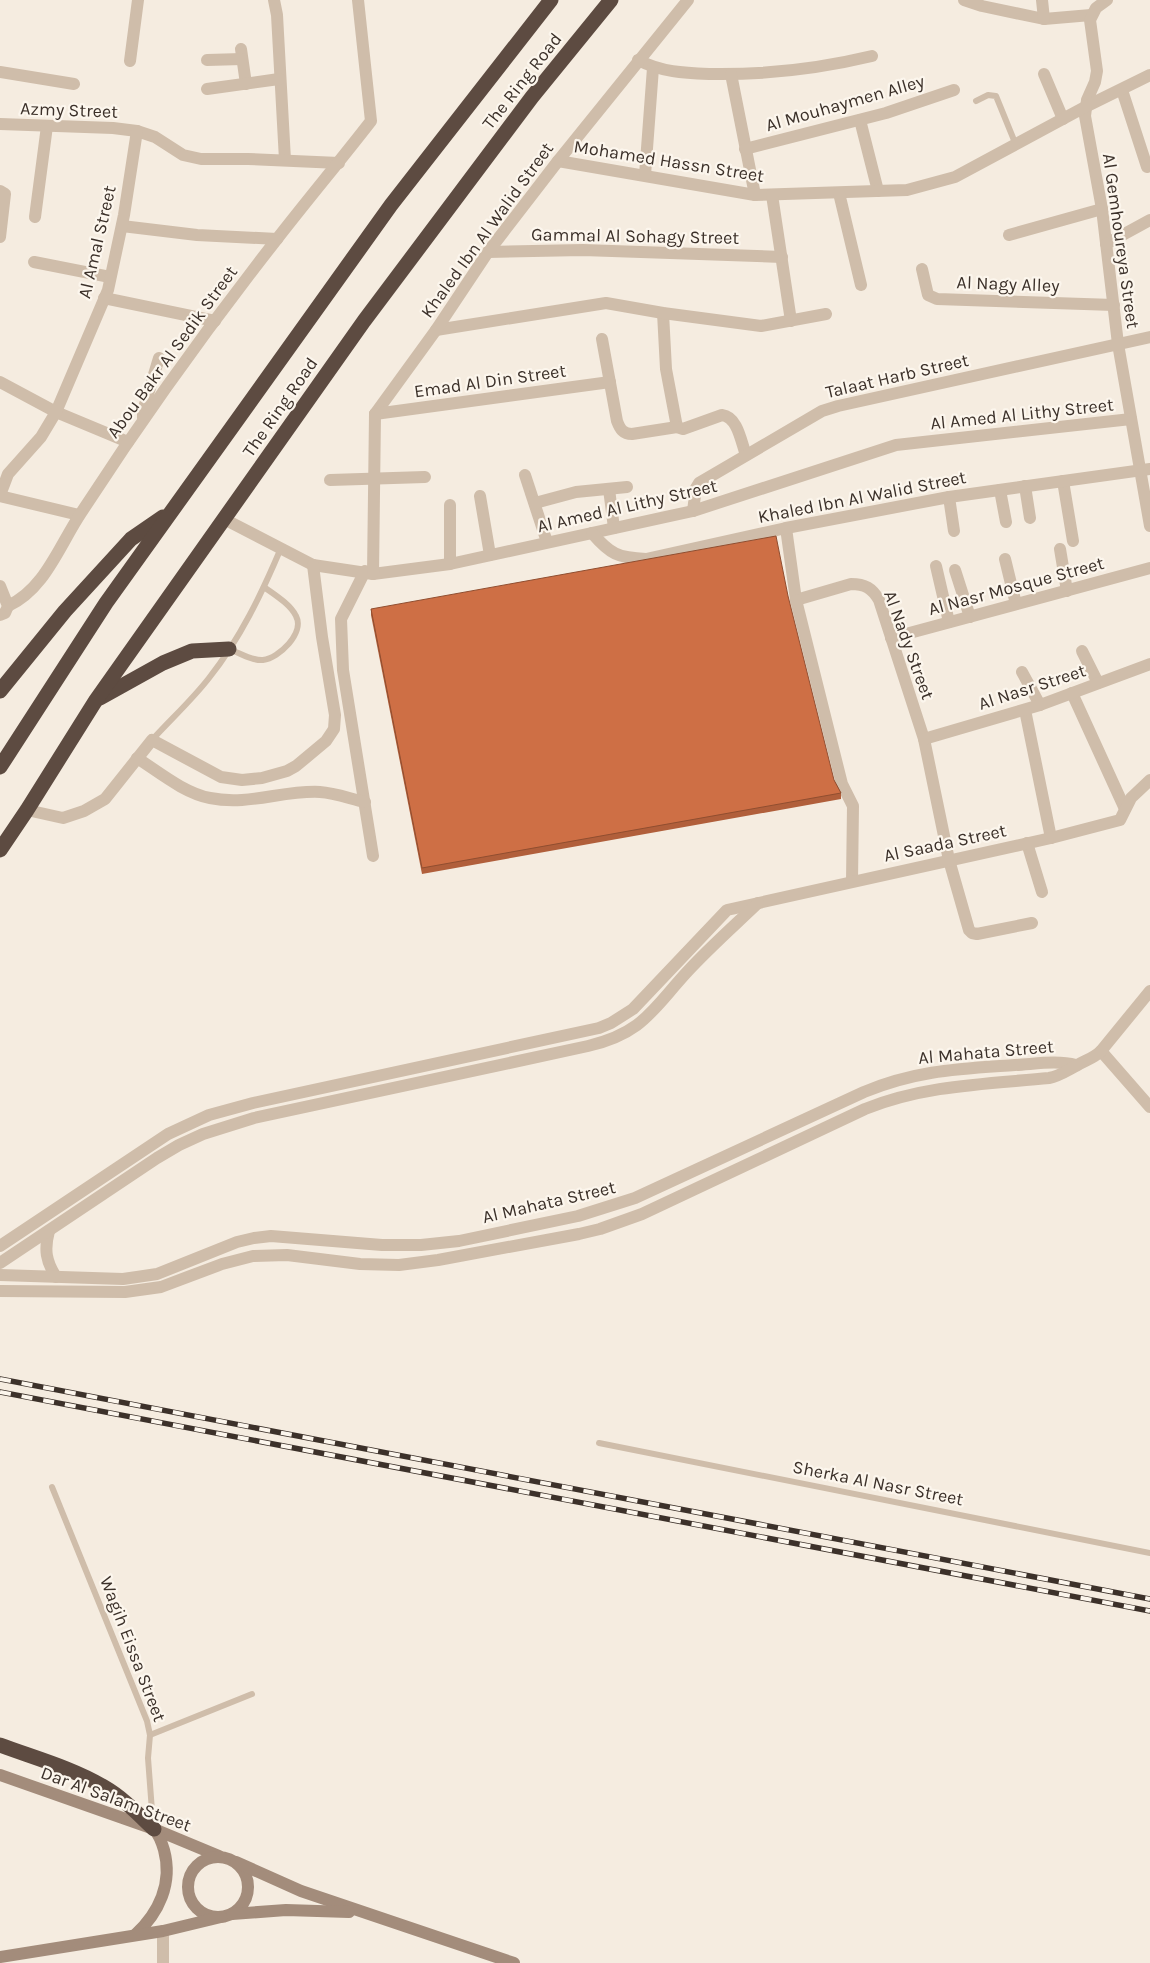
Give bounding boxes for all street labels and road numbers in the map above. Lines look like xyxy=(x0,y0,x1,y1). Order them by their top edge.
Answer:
street label: The Ring Road xyxy=(477,28,567,134)
street label: Al Mouhaymen Alley xyxy=(763,70,927,136)
street label: Azmy Street xyxy=(20,97,118,123)
street label: Mohamed Hassn Street xyxy=(572,135,766,187)
street label: Khaled Ibn Al Walid Street xyxy=(416,138,558,322)
street label: Al Gemhoureya Street xyxy=(1098,152,1144,330)
street label: Al Amal Street xyxy=(73,183,121,301)
street label: Gammal Al Sohagy Street xyxy=(531,223,739,249)
street label: Abou Bakr Al Sedik Street xyxy=(102,261,242,442)
street label: Al Nagy Alley xyxy=(956,271,1060,297)
street label: Talaat Harb Street xyxy=(823,349,971,403)
street label: The Ring Road xyxy=(238,353,322,461)
street label: Emad Al Din Street xyxy=(413,359,568,403)
street label: Al Amed Al Lithy Street xyxy=(929,393,1115,435)
street label: Khaled Ibn Al Walid Street xyxy=(756,466,968,528)
street label: Al Amed Al Lithy Street xyxy=(535,475,719,537)
street label: Al Nasr Mosque Street xyxy=(926,552,1106,620)
street label: Al Nady Street xyxy=(879,587,939,703)
street label: Al Nasr Street xyxy=(976,659,1089,715)
street label: Al Saada Street xyxy=(882,819,1008,867)
street label: Al Mahata Street xyxy=(917,1035,1055,1069)
street label: Al Mahata Street xyxy=(480,1176,618,1228)
street label: Sherka Al Nasr Street xyxy=(791,1456,965,1510)
street label: Wagih Eissa Street xyxy=(95,1573,171,1725)
street label: Dar Al Salam Street xyxy=(38,1762,194,1837)

